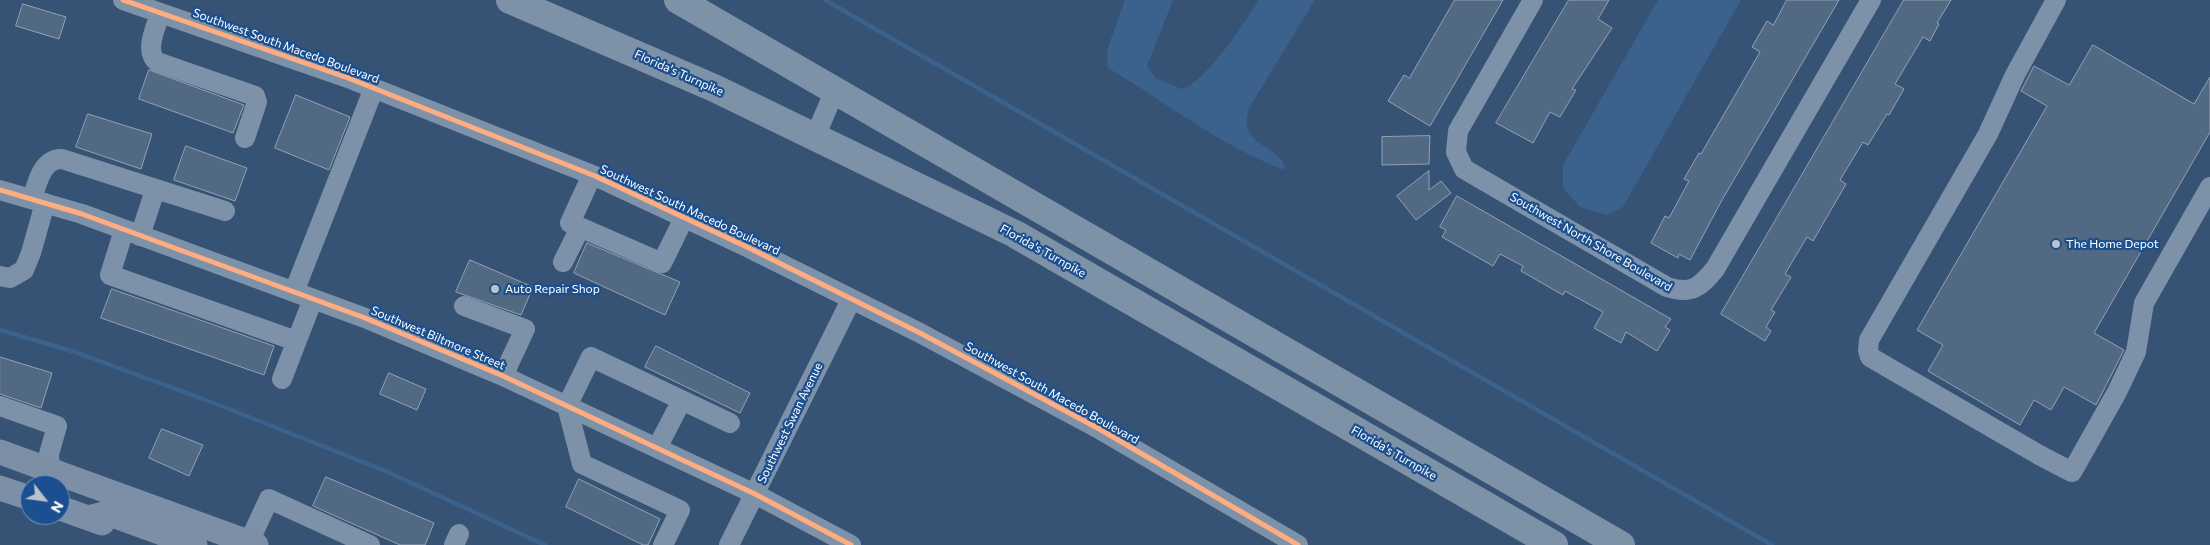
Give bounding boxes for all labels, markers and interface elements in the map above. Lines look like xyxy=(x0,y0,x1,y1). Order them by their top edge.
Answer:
street label: Southwest South Macedo Boulevard xyxy=(191,6,381,86)
street label: Florida's Turnpike xyxy=(632,47,726,99)
street label: Southwest South Macedo Boulevard xyxy=(598,162,782,258)
street label: Southwest North Shore Boulevard xyxy=(1507,190,1675,294)
street label: Florida's Turnpike xyxy=(997,221,1089,281)
place label: The Home Depot xyxy=(2066,237,2159,251)
marker: The Home Depot xyxy=(2050,238,2062,250)
place label: Auto Repair Shop xyxy=(505,282,600,296)
marker: Auto Repair Shop xyxy=(489,283,501,295)
street label: Southwest Biltmore Street xyxy=(369,303,507,373)
street label: Southwest South Macedo Boulevard xyxy=(962,339,1142,447)
street label: Southwest Swan Avenue xyxy=(754,360,826,486)
street label: Florida's Turnpike xyxy=(1349,423,1439,483)
north arrow xyxy=(20,475,70,525)
text: N xyxy=(48,498,68,516)

